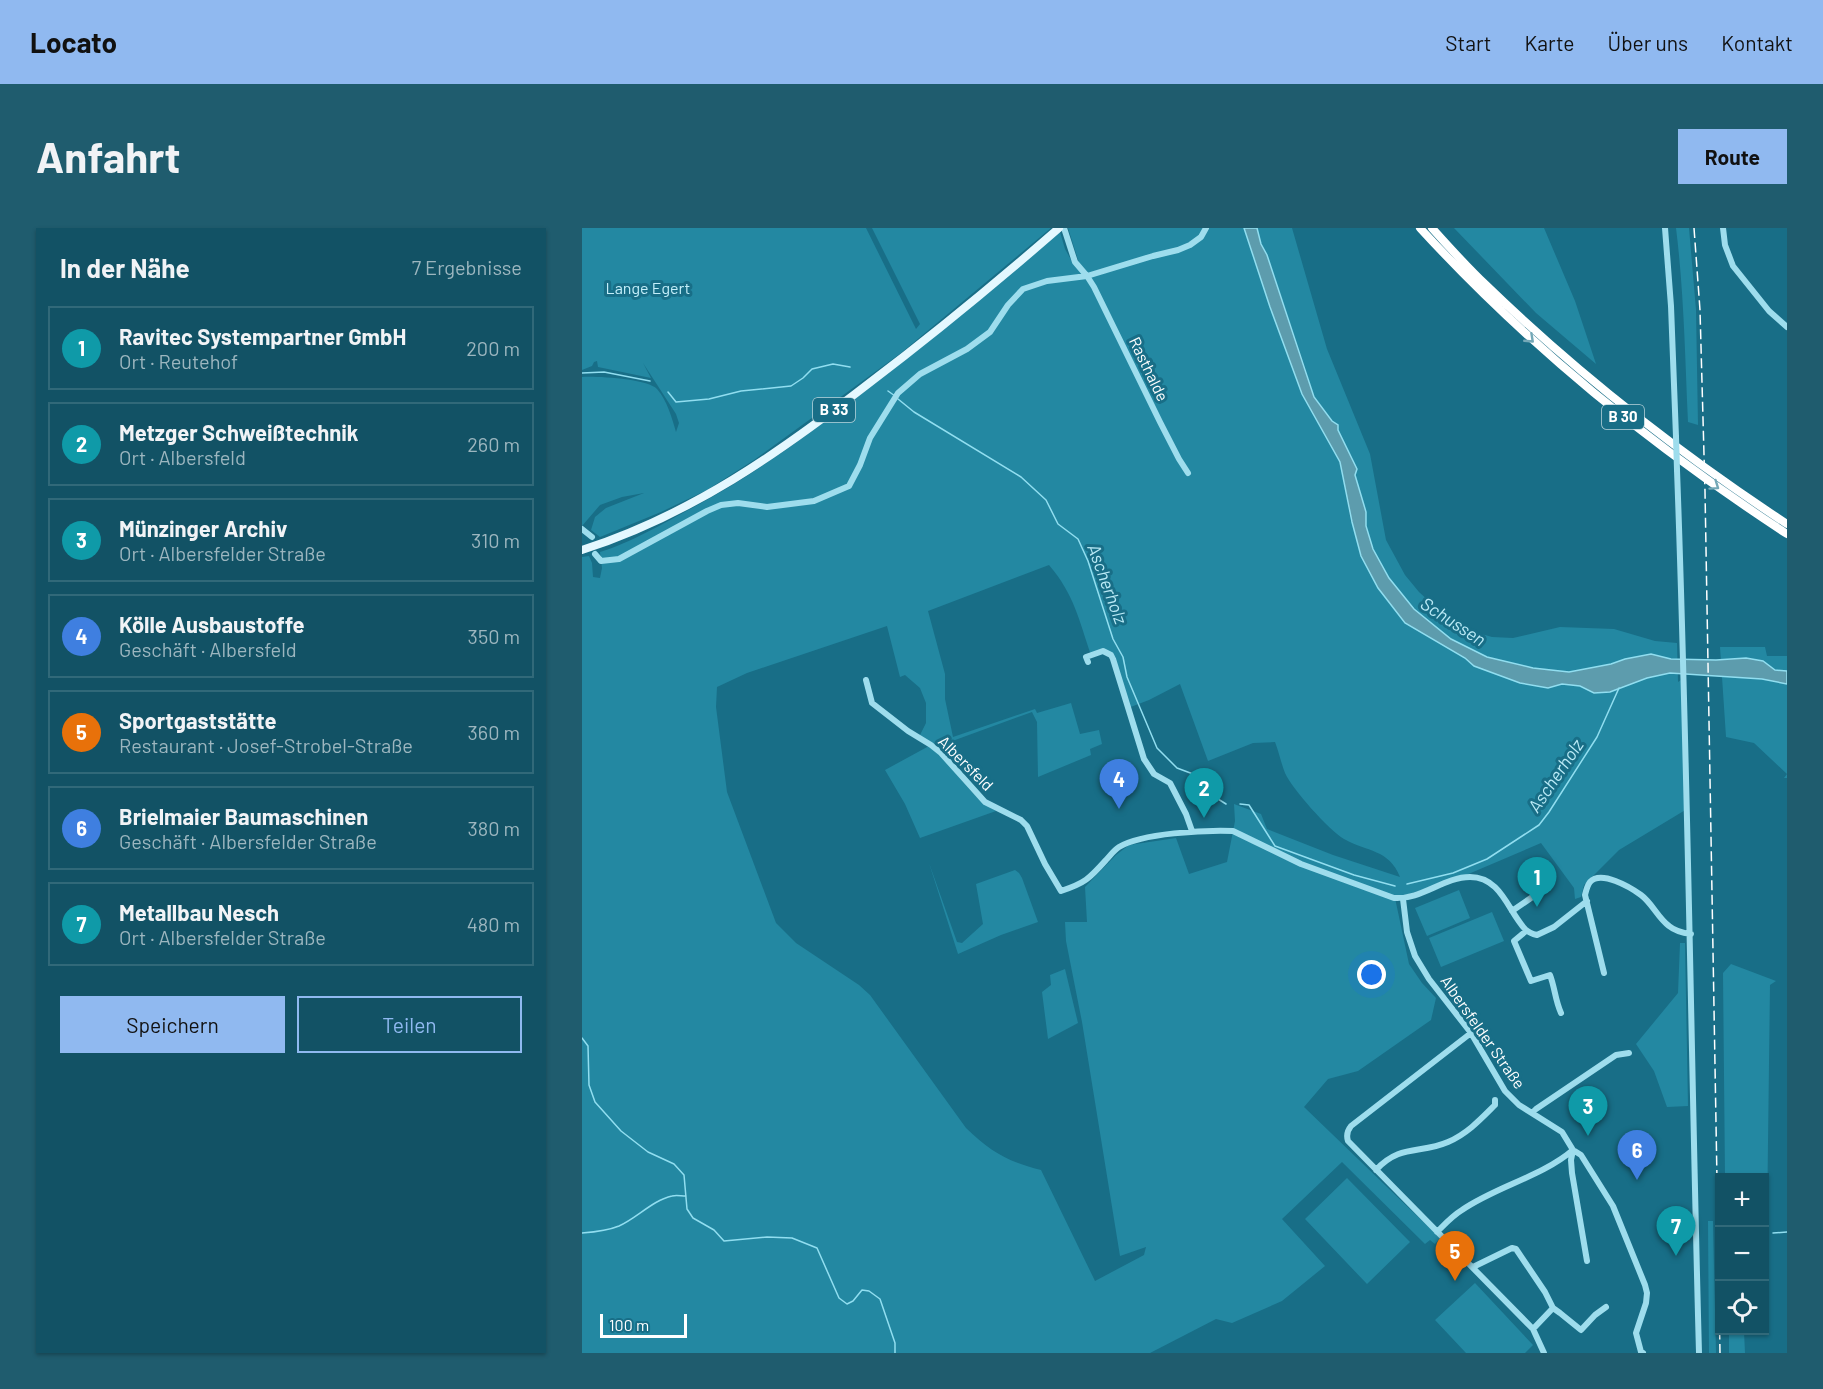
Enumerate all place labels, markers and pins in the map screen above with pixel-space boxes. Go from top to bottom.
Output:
pin: 4 [1100,760,1138,809]
pin: 2 [1184,768,1224,818]
pin: 1 [1518,858,1556,907]
pin: 3 [1568,1086,1608,1136]
pin: 6 [1618,1130,1656,1180]
pin: 7 [1656,1206,1696,1256]
pin: 5 [1436,1232,1474,1281]

